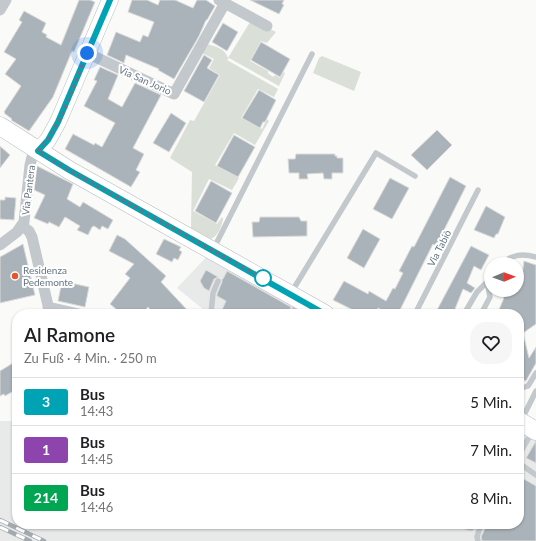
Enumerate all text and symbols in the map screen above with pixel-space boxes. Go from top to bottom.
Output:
your location [77,43,97,63]
street label: Via San Jorio [117,63,173,97]
street label: Via Pantera [19,164,37,216]
street label: Via Tabiò [425,227,454,268]
north arrow [484,257,524,297]
map controls [484,257,524,297]
place label: Residenza Pedemonte [23,264,73,288]
unlabelled marker [254,269,272,287]
marker: Residenza Pedemonte [10,271,20,281]
button: heart [470,322,512,364]
text: Al Ramone [24,323,115,346]
text: Zu Fuß · 4 Min. · 250 m [24,350,157,366]
text: Bus [80,385,105,403]
text: 3 [42,393,50,410]
text: 5 Min. [470,393,512,411]
text: 14:43 [80,403,113,419]
text: Bus [80,433,105,451]
text: 1 [42,441,50,458]
text: 7 Min. [470,441,512,459]
text: 14:45 [80,451,113,467]
text: Bus [80,481,105,499]
text: 214 [34,489,58,506]
text: 8 Min. [470,489,512,507]
text: 14:46 [80,499,113,515]

